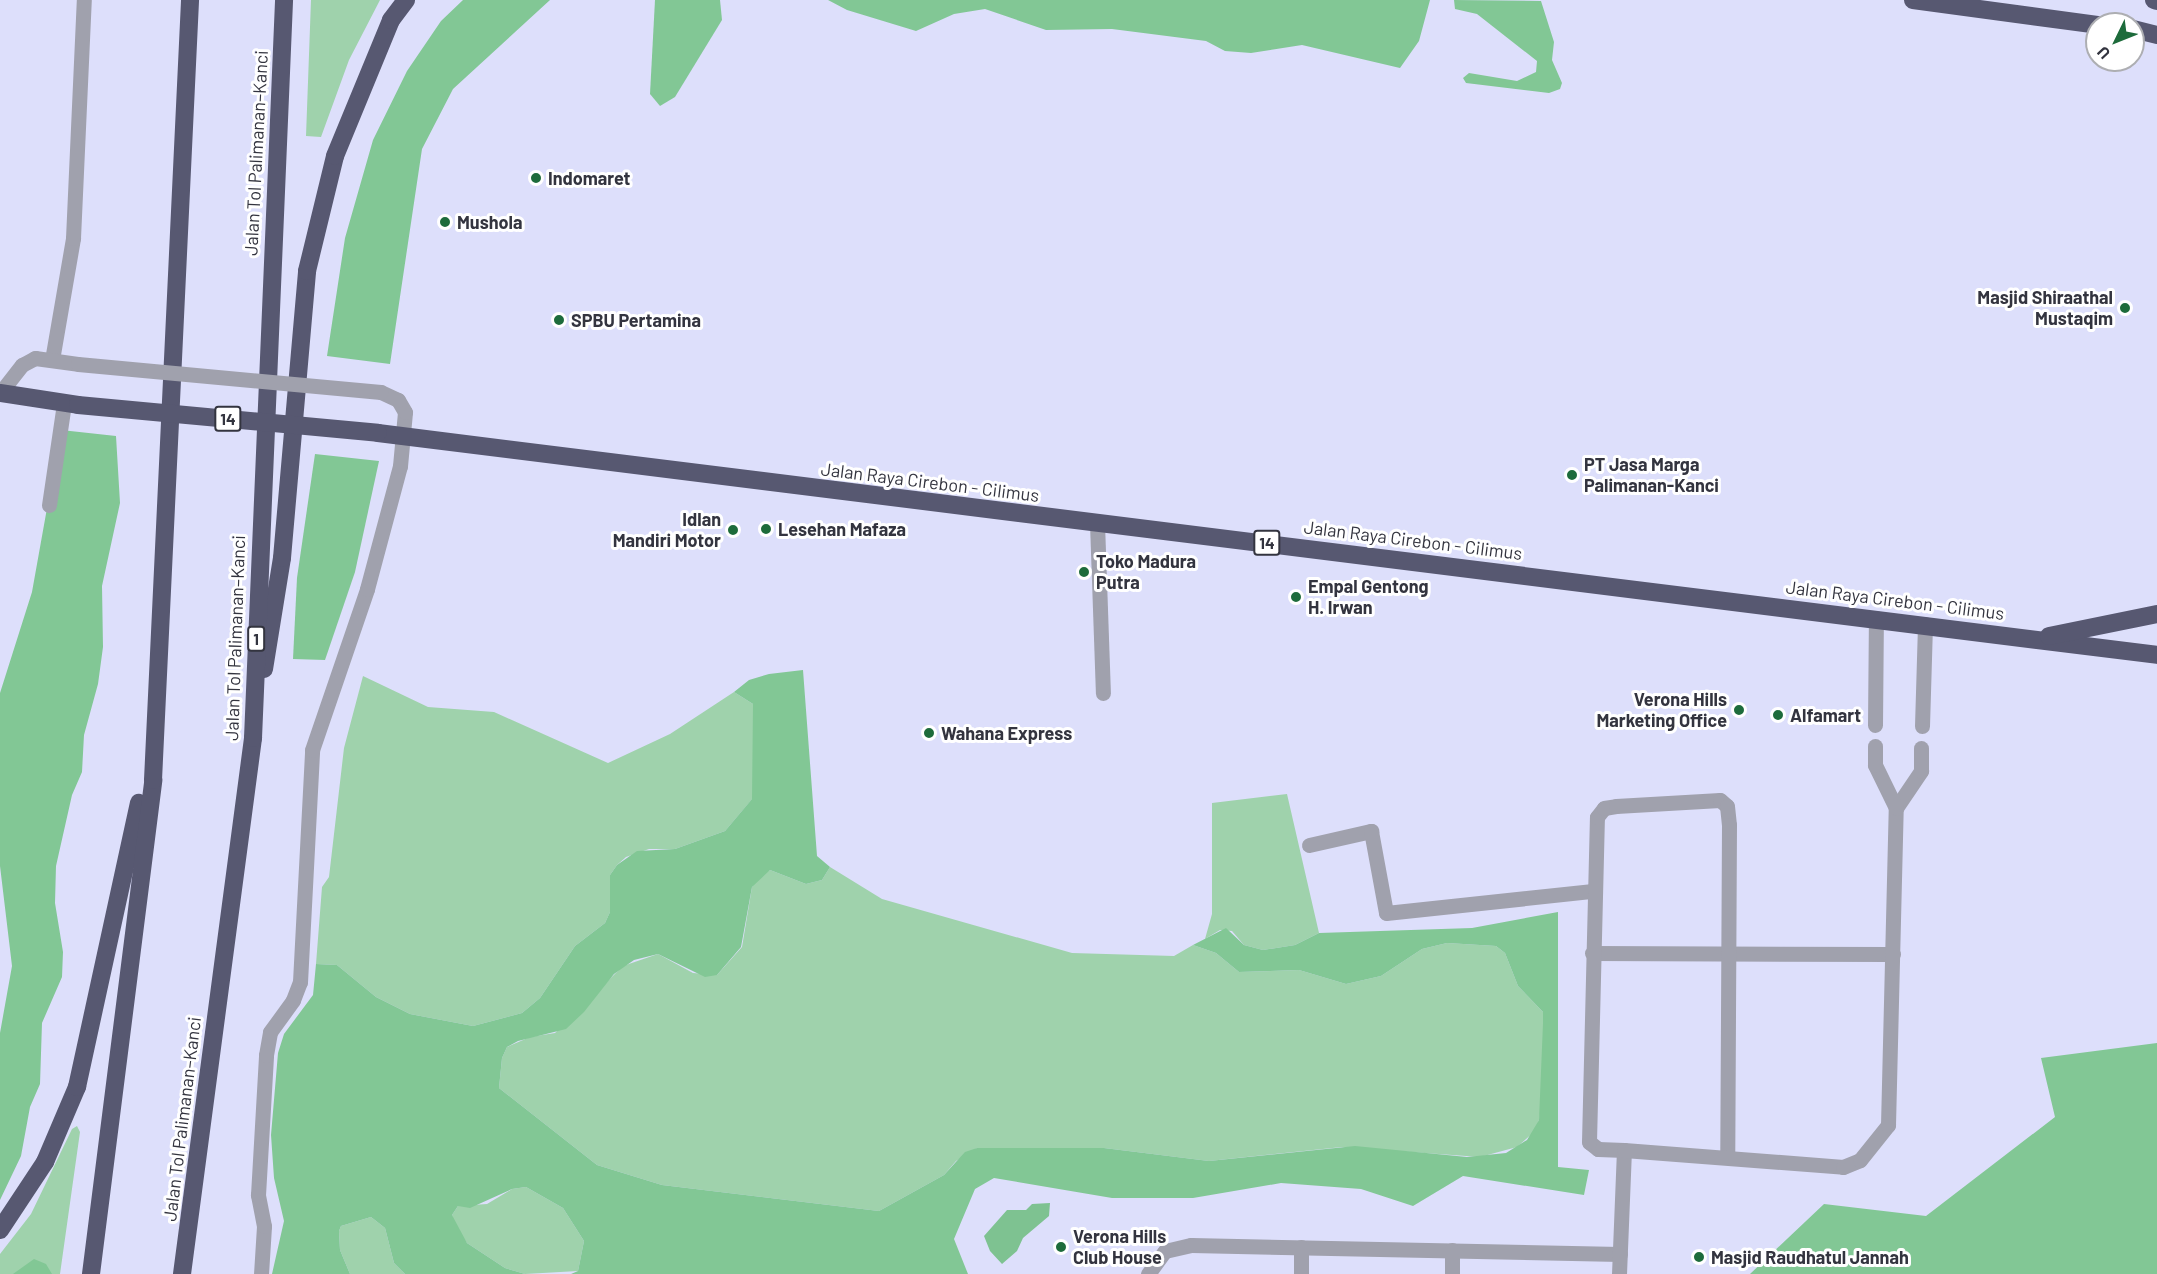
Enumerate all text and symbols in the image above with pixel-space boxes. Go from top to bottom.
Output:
north arrow [2085,12,2145,72]
text: U [2093,43,2113,63]
street label: Jalan Tol Palimanan–Kanci [240,50,272,256]
place label: Indomaret [548,167,630,189]
marker: Indomaret [529,171,543,185]
place label: Mushola [457,211,522,233]
marker: Mushola [438,215,452,229]
place label: Masjid Shiraathal Mustaqim [1977,287,2113,330]
marker: Masjid Shiraathal Mustaqim [2118,301,2132,315]
place label: SPBU Pertamina [571,309,701,331]
marker: SPBU Pertamina [552,313,566,327]
road number: 14 [213,406,243,432]
place label: PT Jasa Marga Palimanan-Kanci [1584,454,1719,496]
street label: Jalan Raya Cirebon - Cilimus [820,458,1040,506]
marker: PT Jasa Marga Palimanan-Kanci [1565,468,1579,482]
place label: Idlan Mandiri Motor [613,509,721,552]
street label: Jalan Raya Cirebon - Cilimus [1303,516,1523,564]
place label: Lesehan Mafaza [778,518,906,540]
marker: Lesehan Mafaza [759,522,773,536]
marker: Idlan Mandiri Motor [726,523,740,537]
road number: 14 [1252,530,1282,556]
street label: Jalan Tol Palimanan–Kanci [221,535,249,741]
place label: Toko Madura Putra [1096,551,1196,594]
marker: Toko Madura Putra [1077,565,1091,579]
place label: Empal Gentong H. Irwan [1308,576,1429,618]
street label: Jalan Raya Cirebon - Cilimus [1785,576,2005,624]
marker: Empal Gentong H. Irwan [1289,590,1303,604]
road number: 1 [247,626,265,652]
place label: Verona Hills Marketing Office [1596,689,1727,732]
marker: Verona Hills Marketing Office [1732,703,1746,717]
place label: Alfamart [1790,704,1861,726]
marker: Alfamart [1771,708,1785,722]
place label: Wahana Express [941,722,1072,744]
marker: Wahana Express [922,726,936,740]
street label: Jalan Tol Palimanan–Kanci [159,1016,205,1222]
place label: Verona Hills Club House [1073,1226,1166,1268]
marker: Verona Hills Club House [1054,1240,1068,1254]
place label: Masjid Raudhatul Jannah [1711,1246,1909,1268]
marker: Masjid Raudhatul Jannah [1692,1250,1706,1264]

